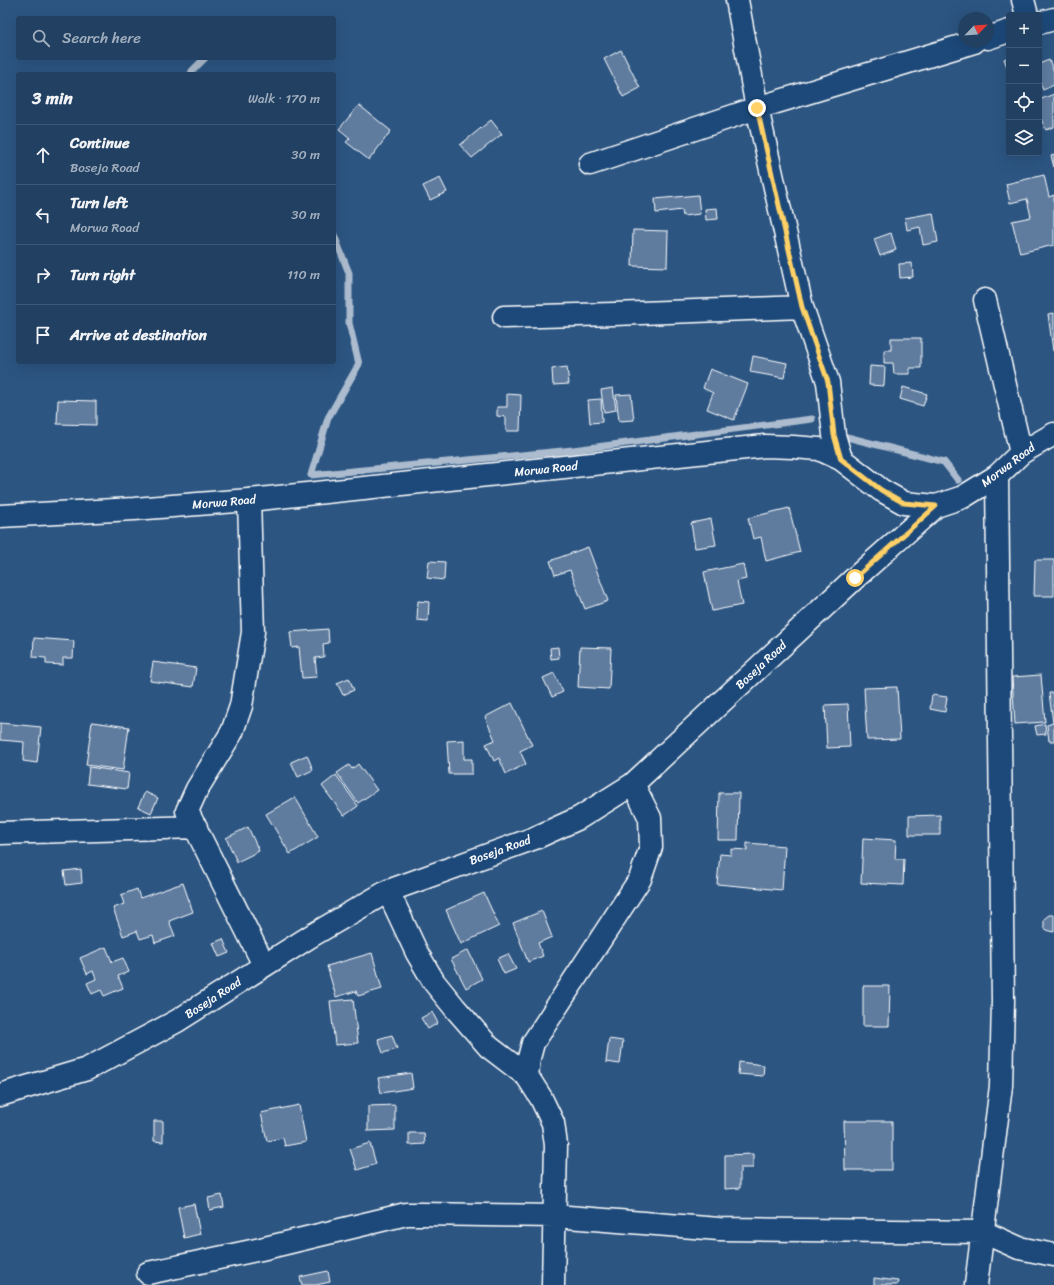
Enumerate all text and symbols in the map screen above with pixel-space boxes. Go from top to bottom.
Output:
north arrow [958,12,994,48]
map controls [1006,12,1042,156]
button: + [1006,12,1042,48]
search box [16,16,336,60]
text: Search here [62,25,141,51]
icon: search [30,27,52,49]
button: − [1006,48,1042,84]
text: 3 min [32,83,73,113]
button: locate [1006,84,1042,120]
text: Walk · 170 m [248,87,320,110]
route end [748,99,766,117]
button: layers [1006,120,1042,156]
text: Continue [70,130,130,156]
text: 30 m [291,143,320,166]
icon: ahead [32,144,54,166]
text: Boseja Road [70,156,139,179]
text: Turn left [70,190,128,216]
text: 30 m [291,203,320,226]
icon: left [32,204,54,226]
text: Morwa Road [70,216,139,239]
text: Turn right [70,262,135,288]
text: 110 m [287,263,320,286]
icon: right [32,264,54,286]
text: Arrive at destination [70,322,207,348]
icon: arrive [32,324,54,346]
street label: Morwa Road [976,437,1041,493]
street label: Morwa Road [513,455,580,483]
street label: Morwa Road [191,488,257,516]
route start [846,569,864,587]
street label: Boseja Road [730,635,792,695]
street label: Boseja Road [466,828,535,871]
street label: Boseja Road [180,971,246,1025]

